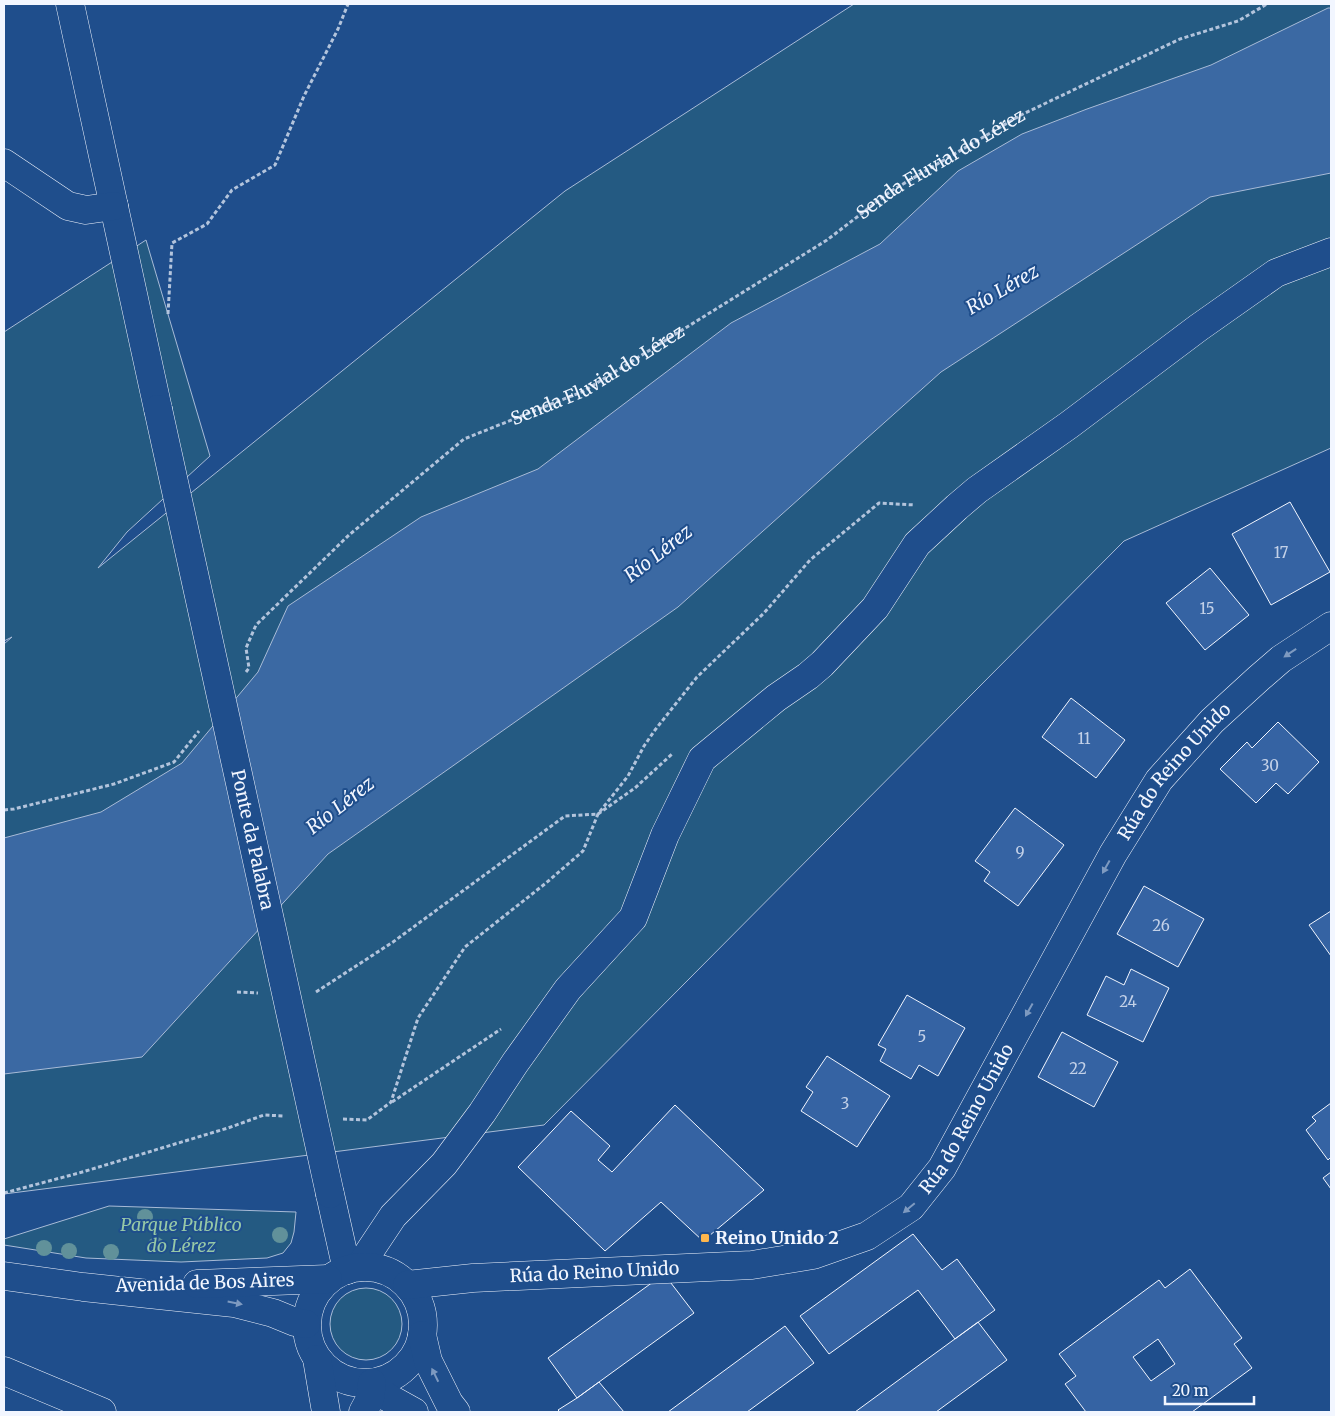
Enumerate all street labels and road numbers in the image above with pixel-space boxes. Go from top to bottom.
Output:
street label: Senda Fluvial do Lérez [852,103,1029,224]
street label: Senda Fluvial do Lérez [507,319,689,430]
street label: Rúa do Reino Unido [1112,698,1235,844]
street label: Ponte da Palabra [226,767,280,912]
street label: Rúa do Reino Unido [914,1040,1018,1198]
street label: Rúa do Reino Unido [509,1256,680,1287]
street label: Avenida de Bos Aires [114,1268,295,1297]

